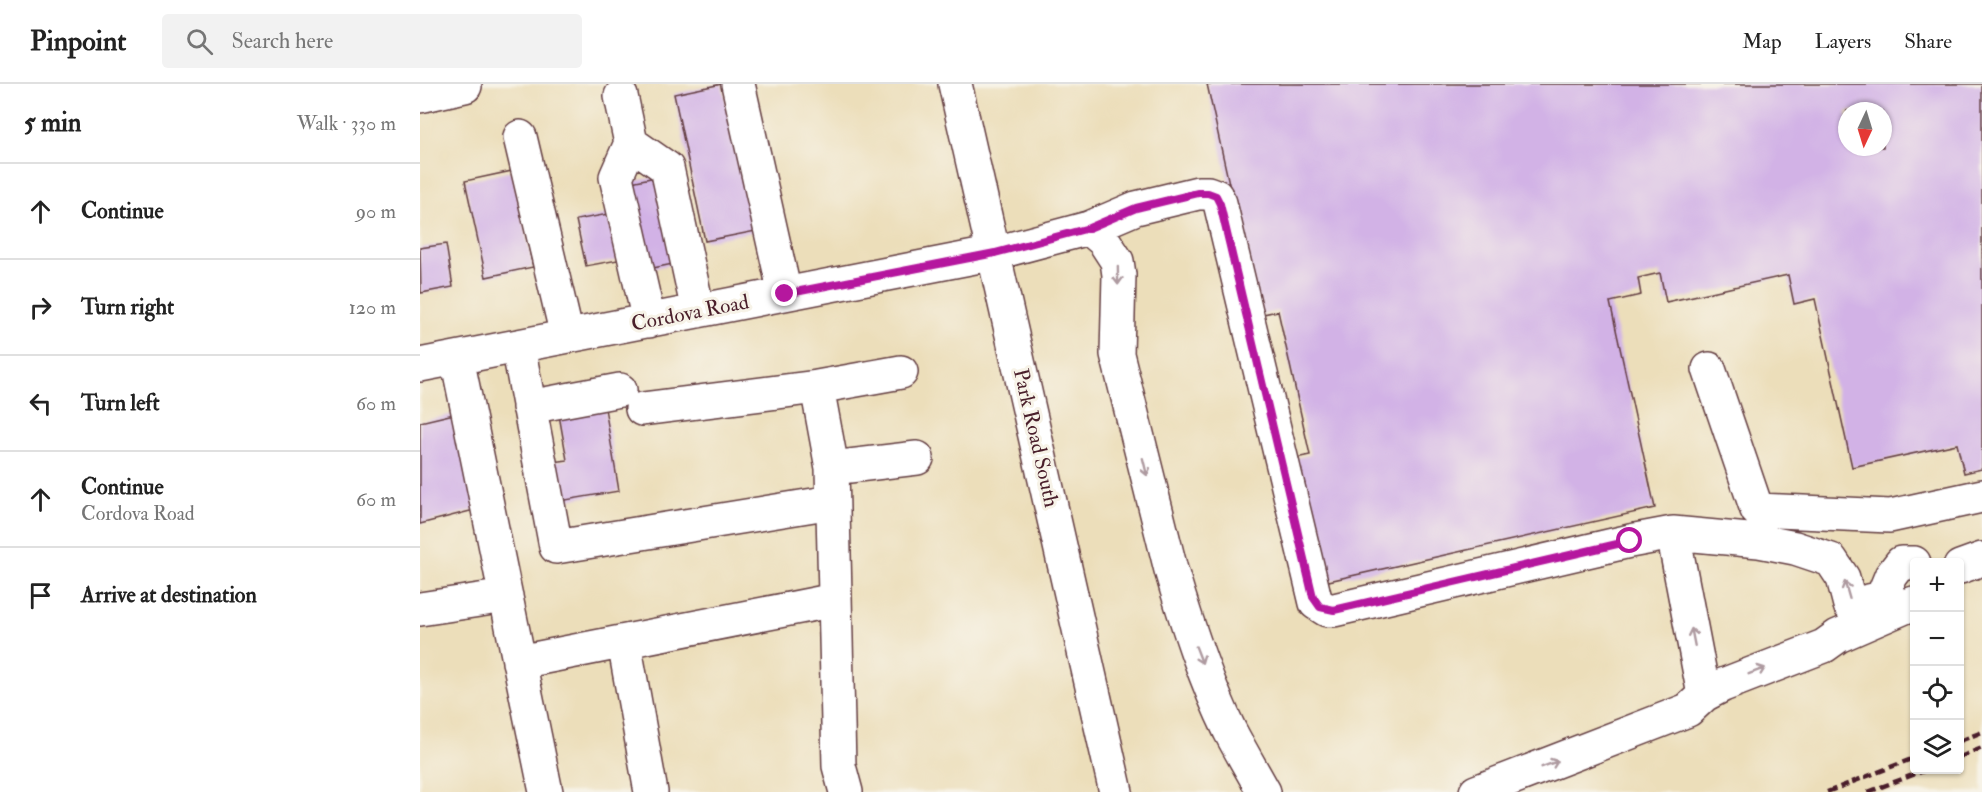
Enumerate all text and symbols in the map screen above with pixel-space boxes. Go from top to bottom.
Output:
search box [162,14,582,68]
text: Pinpoint [30,24,126,59]
icon: search [183,25,216,58]
text: Search here [231,27,333,55]
text: Map [1742,28,1782,55]
text: Layers [1815,28,1871,55]
text: Share [1904,28,1952,55]
north arrow [1838,102,1892,156]
text: 5 min [24,107,81,139]
text: Walk · 330 m [297,111,396,136]
icon: ahead [24,195,57,228]
text: Continue [81,197,164,225]
text: 90 m [356,199,396,224]
one-way arrow [1112,265,1124,285]
route end [771,280,797,306]
street label: Cordova Road [629,288,752,338]
icon: right [24,291,57,324]
text: Turn right [81,293,174,321]
text: 120 m [349,295,396,320]
street label: Park Road South [1007,366,1065,510]
icon: left [24,387,57,420]
text: Turn left [81,389,160,417]
text: 60 m [356,391,396,416]
one-way arrow [1139,458,1151,477]
text: Continue [81,473,164,501]
icon: ahead [24,483,57,516]
text: 60 m [356,487,396,512]
text: Cordova Road [81,501,195,526]
route start [1616,527,1642,553]
map controls [1910,558,1964,774]
button: + [1910,558,1964,612]
icon: arrive [24,579,57,612]
text: Arrive at destination [81,581,257,609]
one-way arrow [1840,581,1852,600]
button: − [1910,612,1964,666]
one-way arrow [1687,628,1698,648]
one-way arrow [1194,645,1205,663]
one-way arrow [1748,665,1766,676]
button: locate [1910,666,1964,720]
button: layers [1910,720,1964,774]
one-way arrow [1540,758,1559,769]

